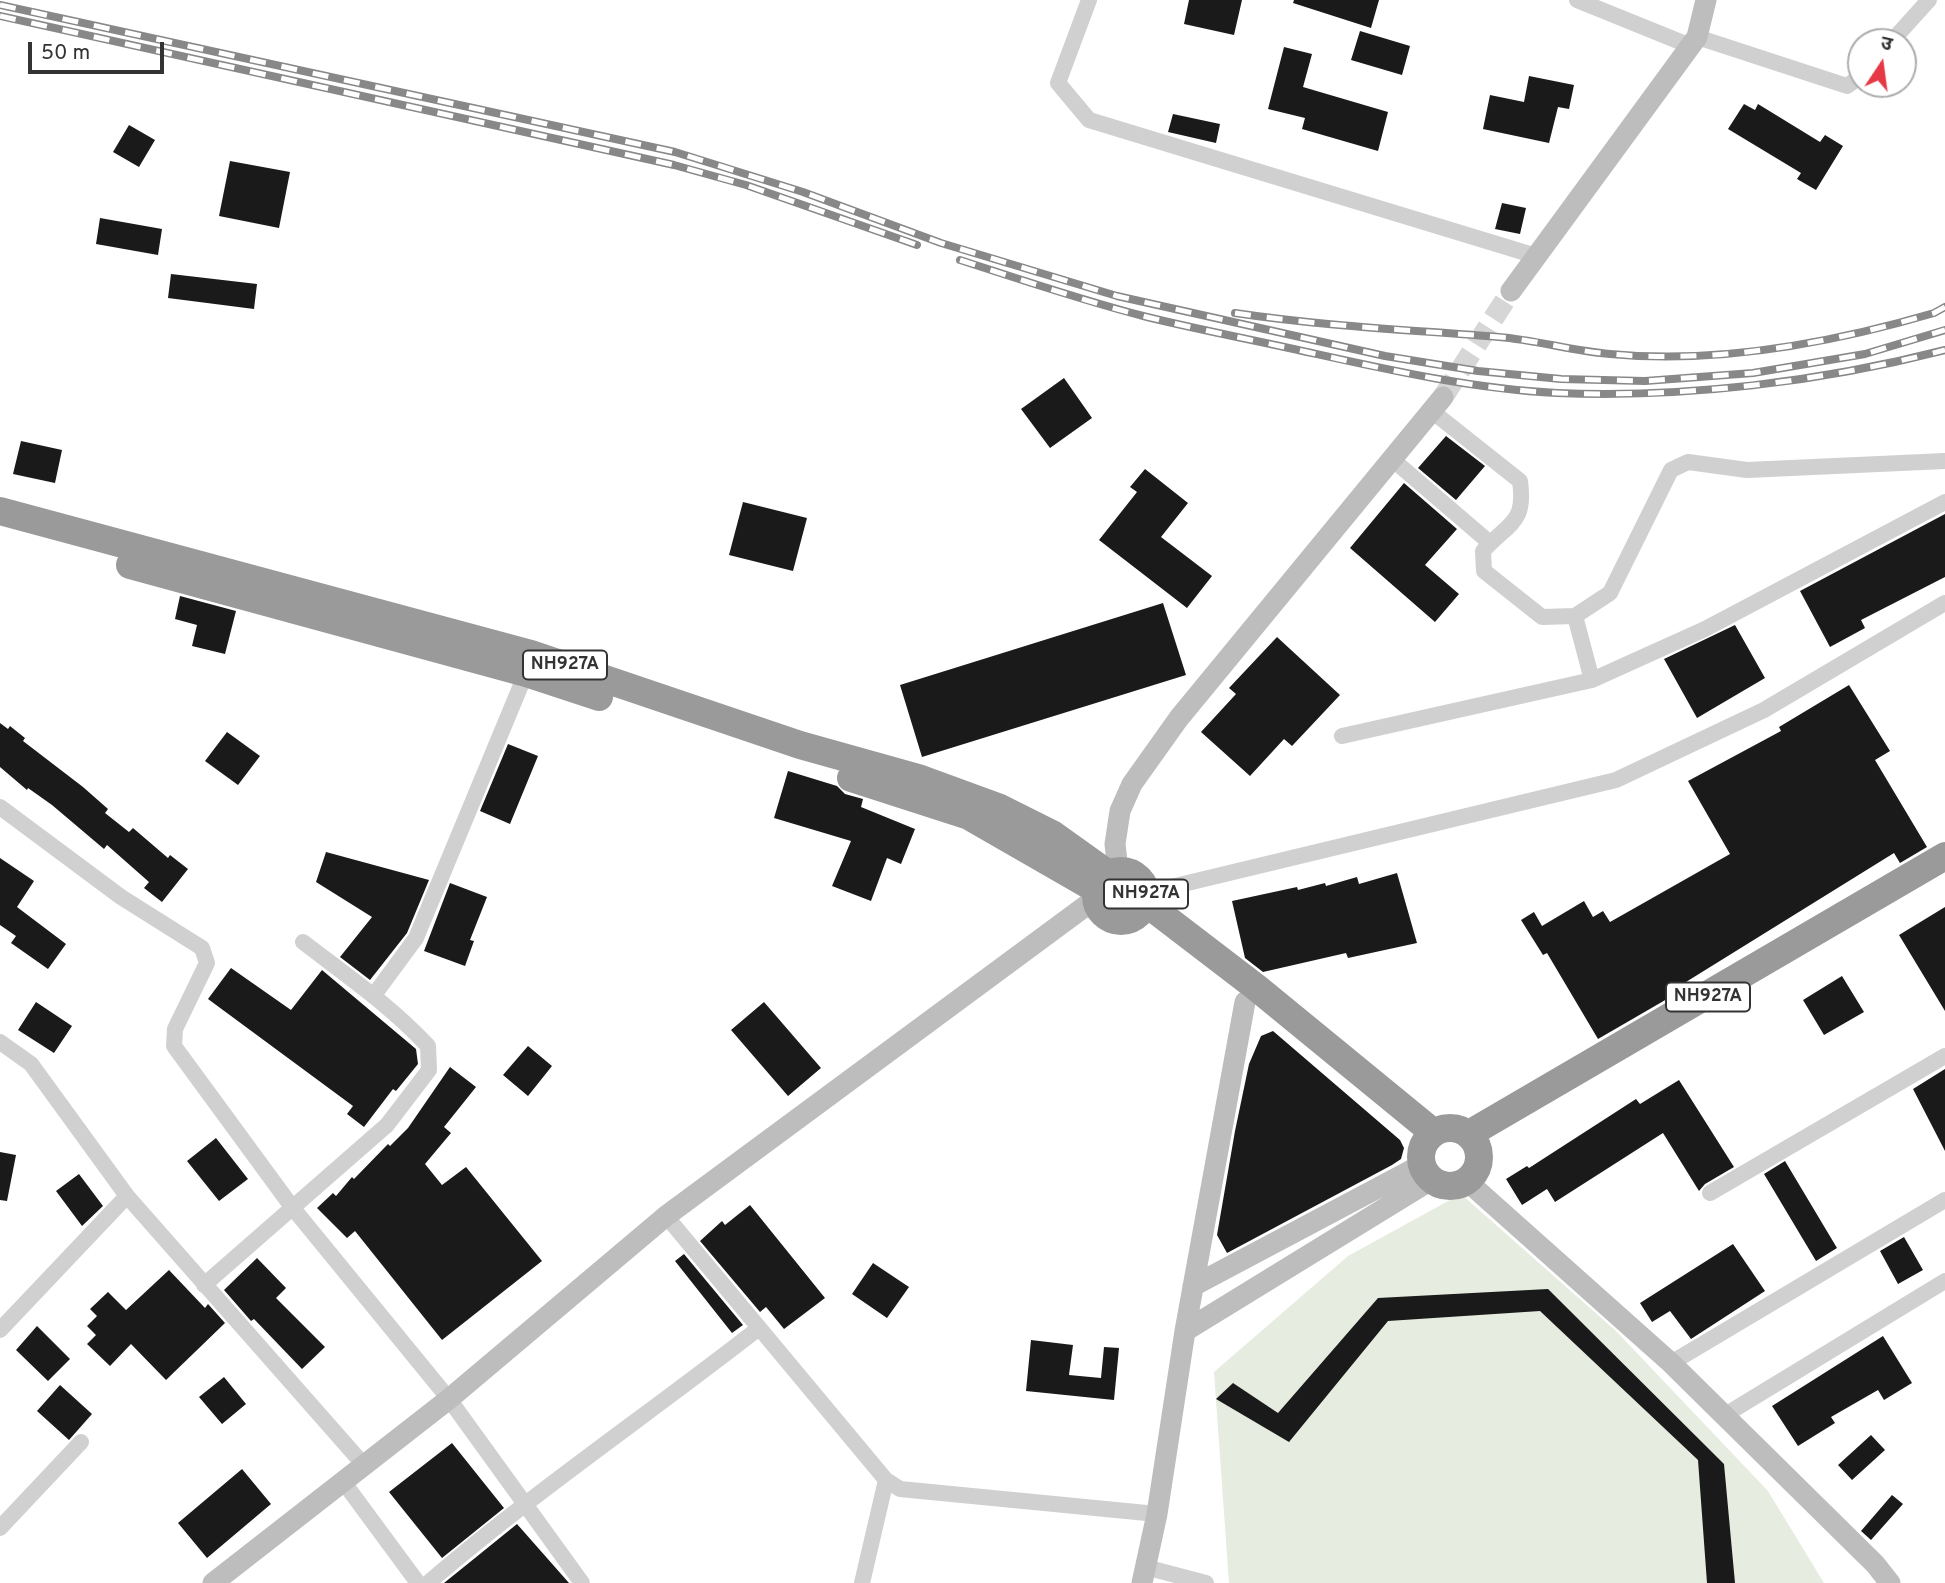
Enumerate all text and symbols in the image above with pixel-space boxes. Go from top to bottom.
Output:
scale bar [32,28,168,72]
north arrow [1847,28,1917,98]
text: उ [1878,32,1894,57]
text: 50 m [41,40,90,67]
road number: NH927A [523,650,607,680]
road number: NH927A [1104,880,1188,908]
road number: NH927A [1666,982,1750,1012]

